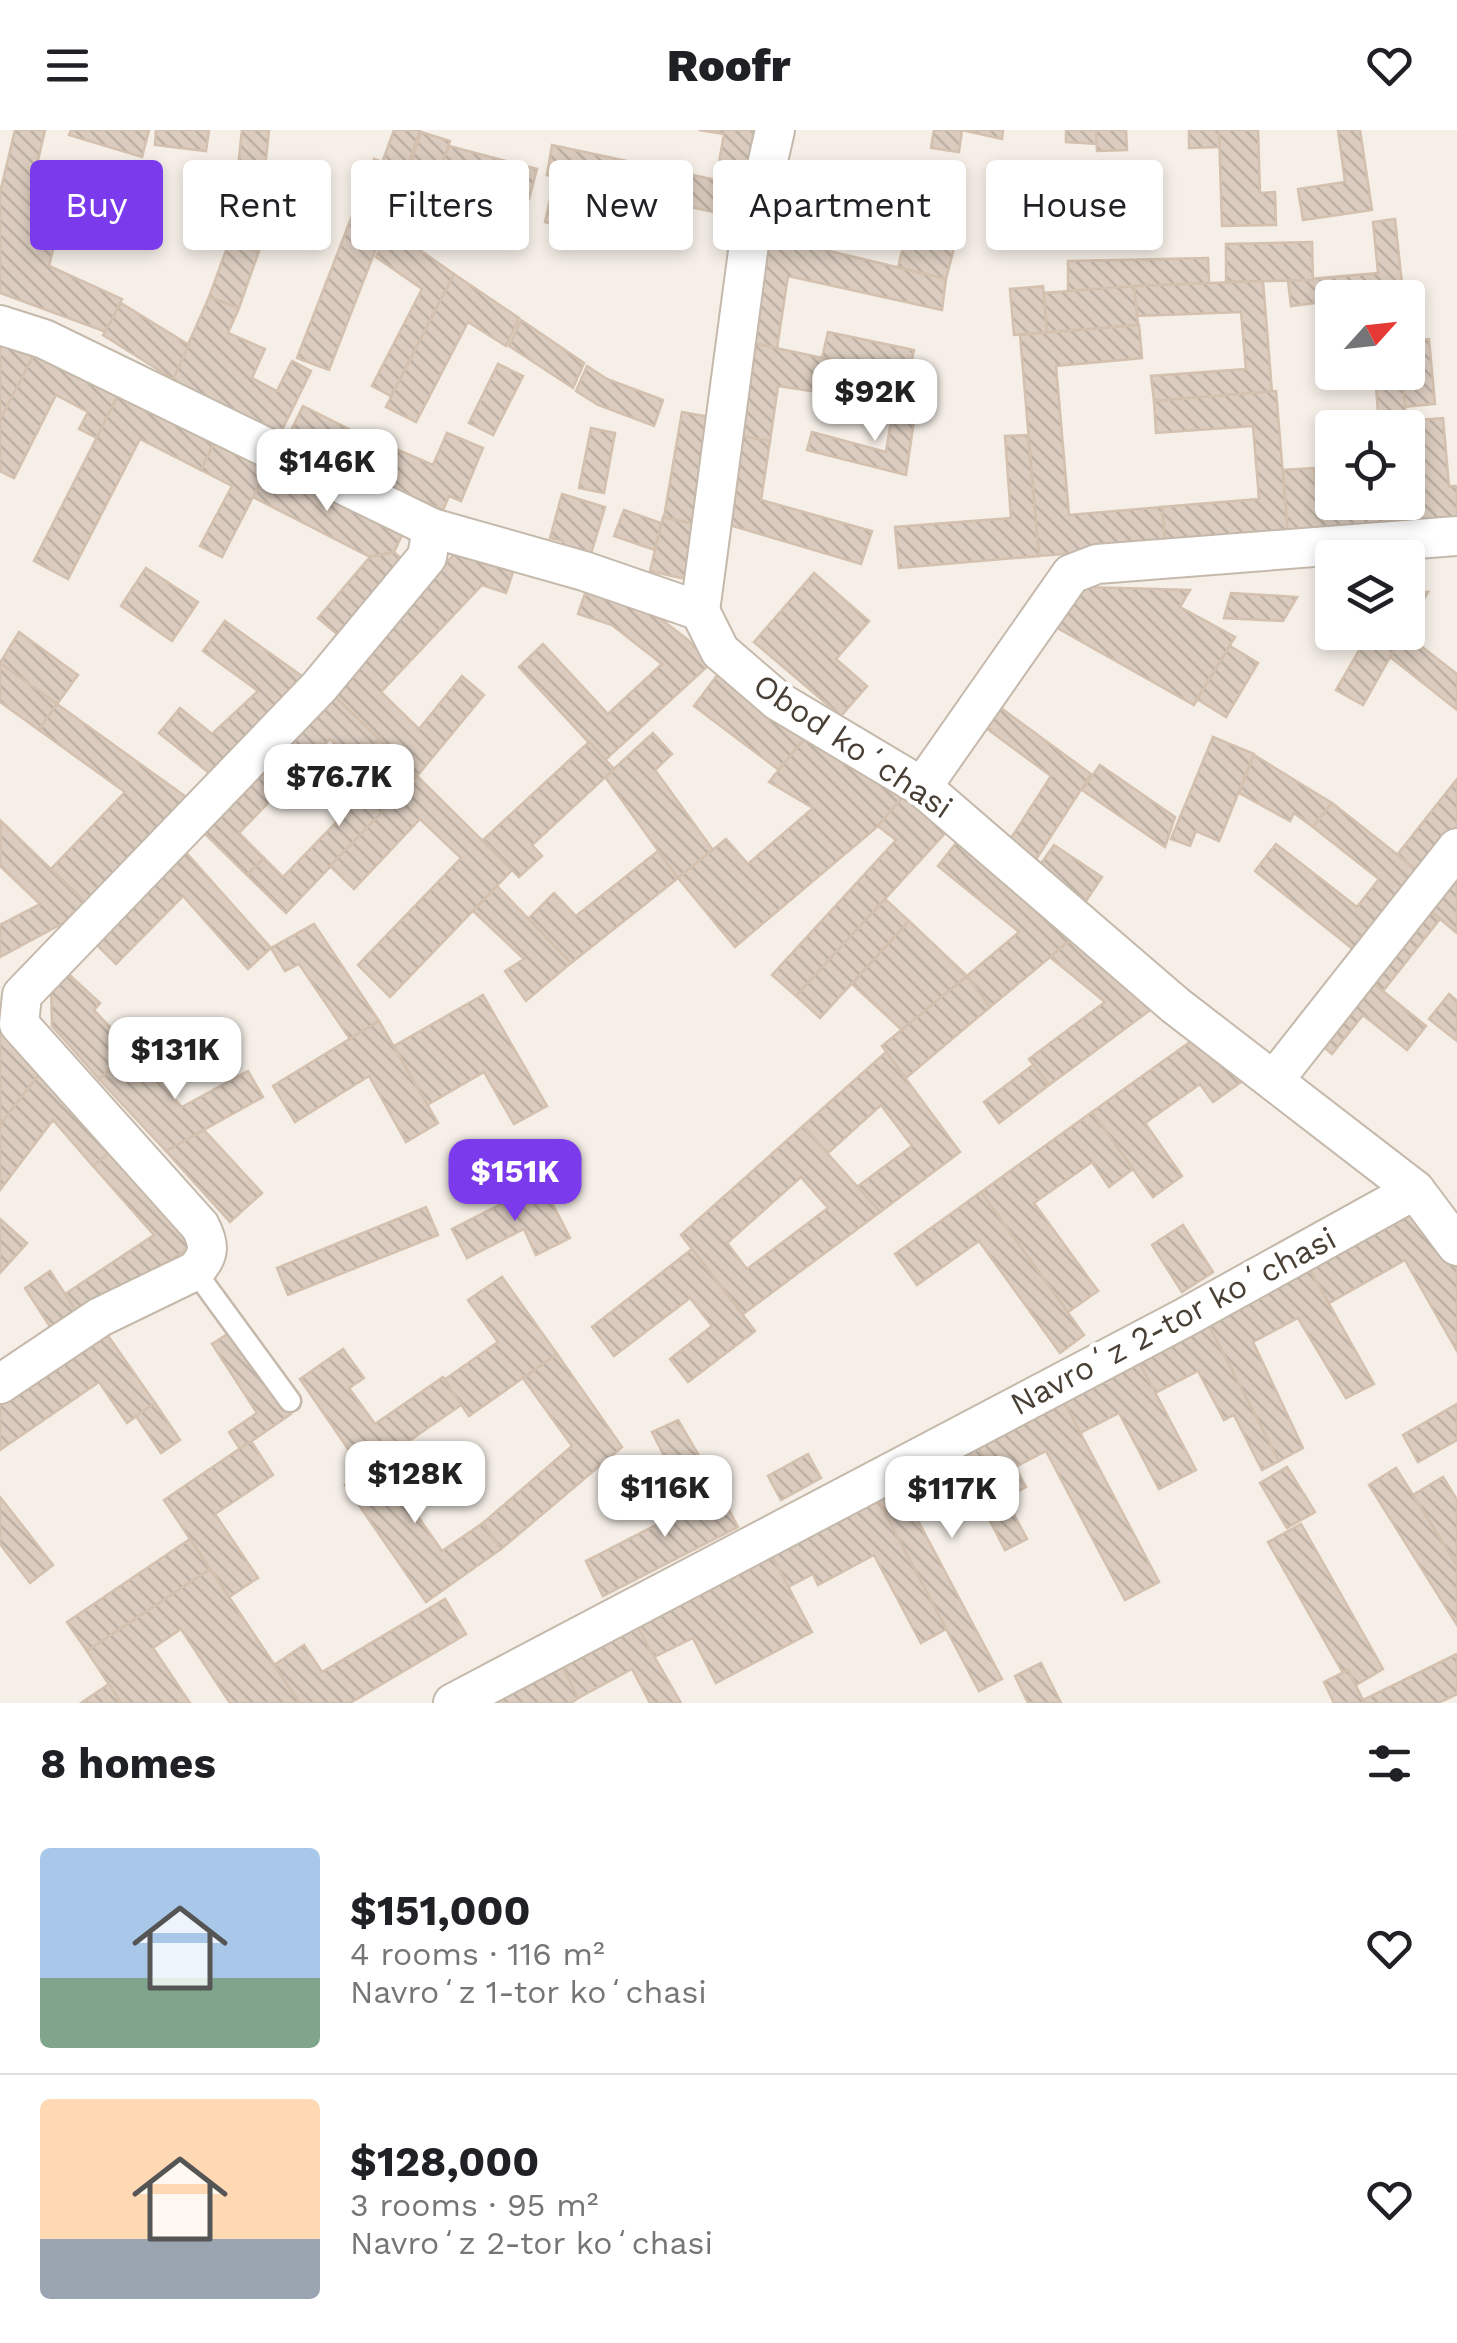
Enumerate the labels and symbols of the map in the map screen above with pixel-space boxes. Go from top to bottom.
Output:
north arrow [1315,280,1425,390]
pin: $92K [816,359,934,444]
pin: $146K [257,429,397,514]
street label: Obod koʻchasi [747,666,959,826]
pin: $76.7K [258,744,420,829]
pin: $131K [105,1017,245,1102]
pin: $151K [445,1139,585,1224]
street label: Navroʻz 2-tor koʻchasi [1004,1219,1342,1423]
pin: $128K [345,1441,485,1526]
pin: $116K [595,1455,735,1540]
pin: $117K [882,1456,1022,1541]

